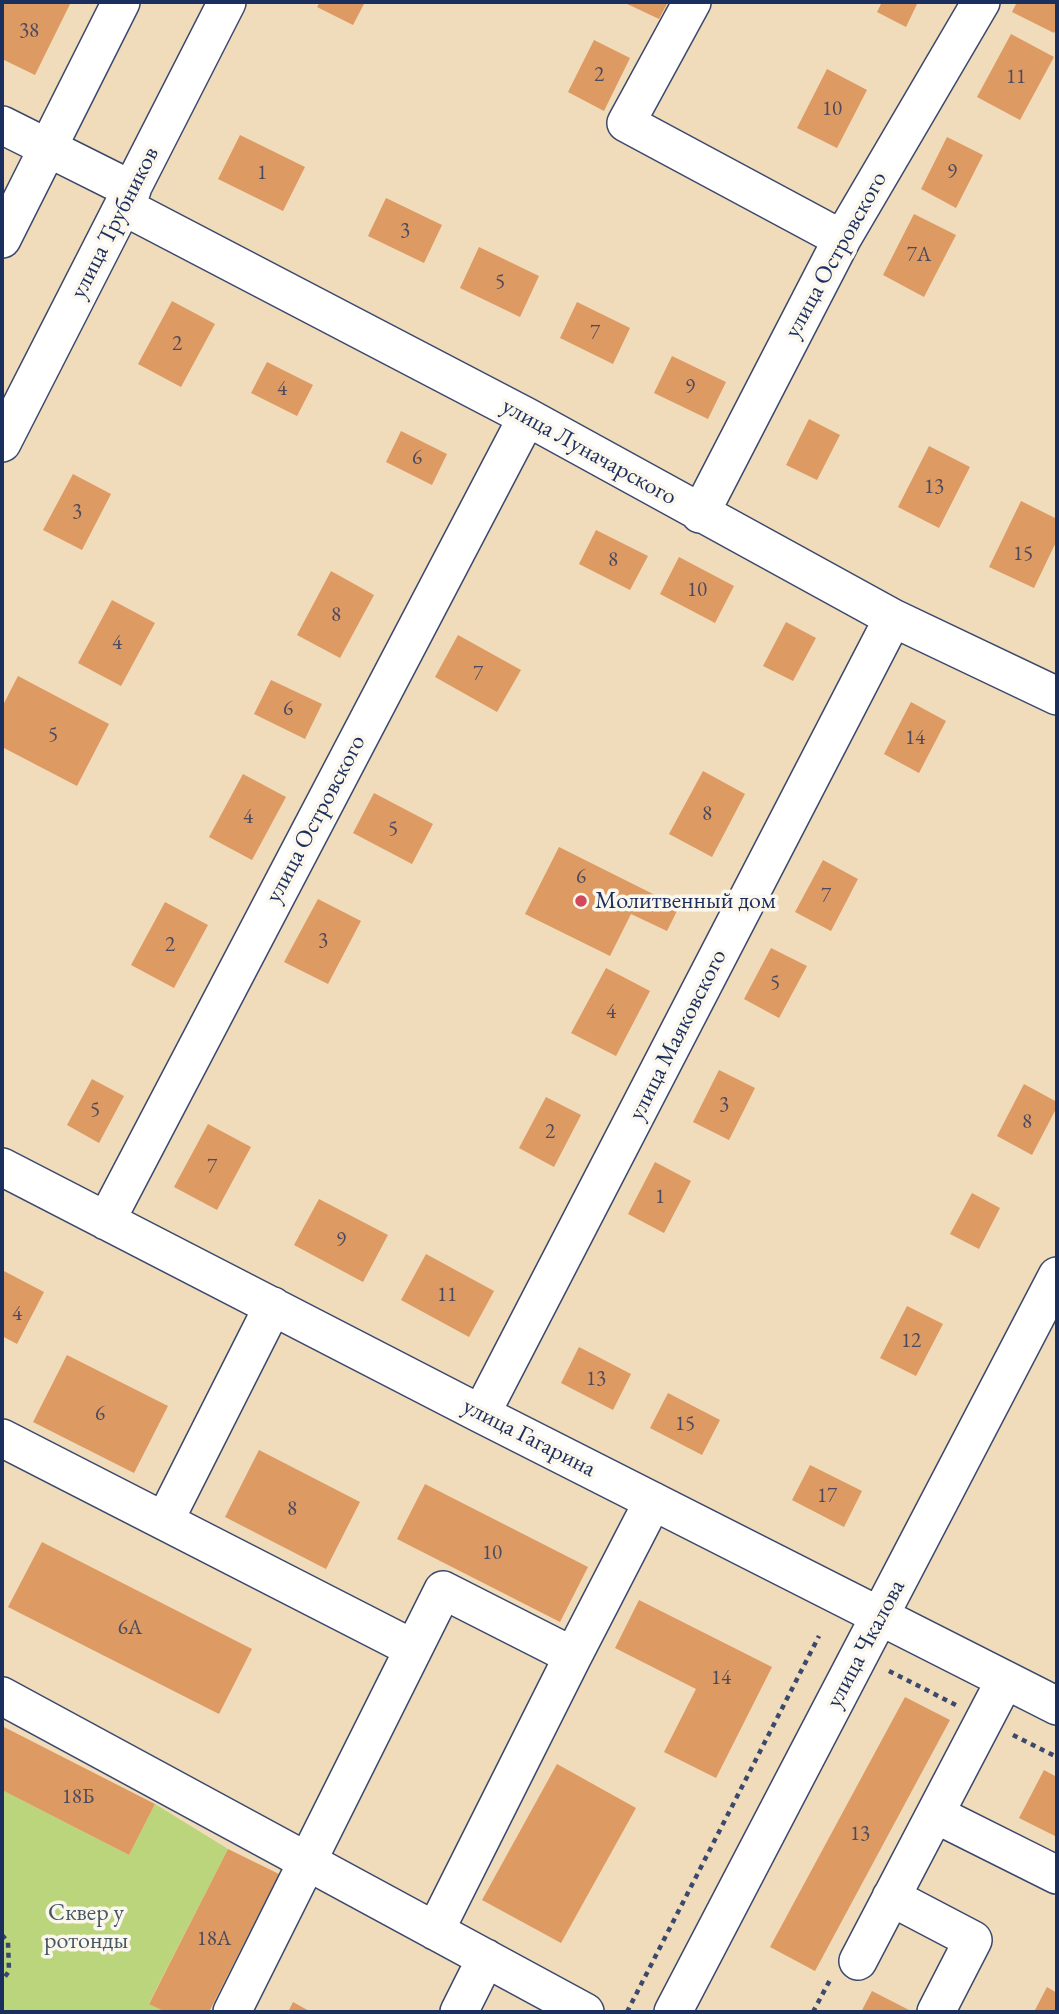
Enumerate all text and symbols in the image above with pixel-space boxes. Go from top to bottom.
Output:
house number: 38 [19,18,39,44]
house number: 2 [594,62,604,88]
house number: 11 [1006,64,1026,90]
house number: 10 [822,96,842,122]
street label: улица Трубников [64,142,166,304]
house number: 9 [947,159,957,185]
house number: 1 [257,160,267,186]
street label: улица Островского [778,167,894,343]
house number: 3 [400,218,410,244]
house number: 7А [907,242,931,268]
house number: 5 [495,269,505,295]
house number: 7 [590,320,600,346]
house number: 2 [172,331,182,357]
house number: 9 [685,374,695,400]
house number: 4 [277,376,287,402]
street label: улица Луначарского [497,392,681,512]
house number: 6 [412,445,422,471]
house number: 13 [924,474,944,500]
house number: 3 [72,499,82,525]
house number: 15 [1013,541,1033,567]
house number: 8 [608,547,618,573]
house number: 10 [687,577,707,603]
house number: 8 [331,602,341,628]
house number: 4 [112,630,122,656]
house number: 7 [473,661,483,687]
house number: 6 [283,696,293,722]
house number: 5 [48,722,58,748]
house number: 14 [905,725,925,751]
street label: улица Островского [260,730,372,908]
house number: 8 [702,801,712,827]
house number: 4 [243,804,253,830]
house number: 5 [388,816,398,842]
house number: 6 [576,864,586,890]
house number: 7 [821,883,831,909]
place label: Молитвенный дом [595,887,776,915]
marker: Молитвенный дом [573,893,589,909]
house number: 3 [318,928,328,954]
house number: 2 [165,932,175,958]
street label: улица Маяковского [622,945,734,1125]
house number: 5 [770,970,780,996]
house number: 4 [606,999,616,1025]
house number: 3 [719,1092,729,1118]
house number: 5 [90,1097,100,1123]
house number: 8 [1022,1109,1032,1135]
house number: 2 [545,1119,555,1145]
house number: 7 [207,1154,217,1180]
house number: 1 [655,1184,665,1210]
house number: 9 [336,1227,346,1253]
house number: 11 [437,1282,457,1308]
house number: 4 [12,1301,22,1327]
house number: 12 [901,1328,921,1354]
house number: 13 [586,1366,606,1392]
street label: улица Гагарина [458,1392,600,1484]
house number: 6 [95,1401,105,1427]
house number: 15 [675,1411,695,1437]
house number: 17 [817,1483,837,1509]
house number: 8 [287,1496,297,1522]
house number: 10 [482,1540,502,1566]
street label: улица Чкалова [820,1575,912,1713]
house number: 6А [118,1615,142,1641]
house number: 14 [711,1665,731,1691]
house number: 18Б [62,1784,94,1810]
house number: 13 [850,1821,870,1847]
park label: Сквер у ротонды [44,1899,128,1955]
house number: 18А [197,1926,231,1952]

